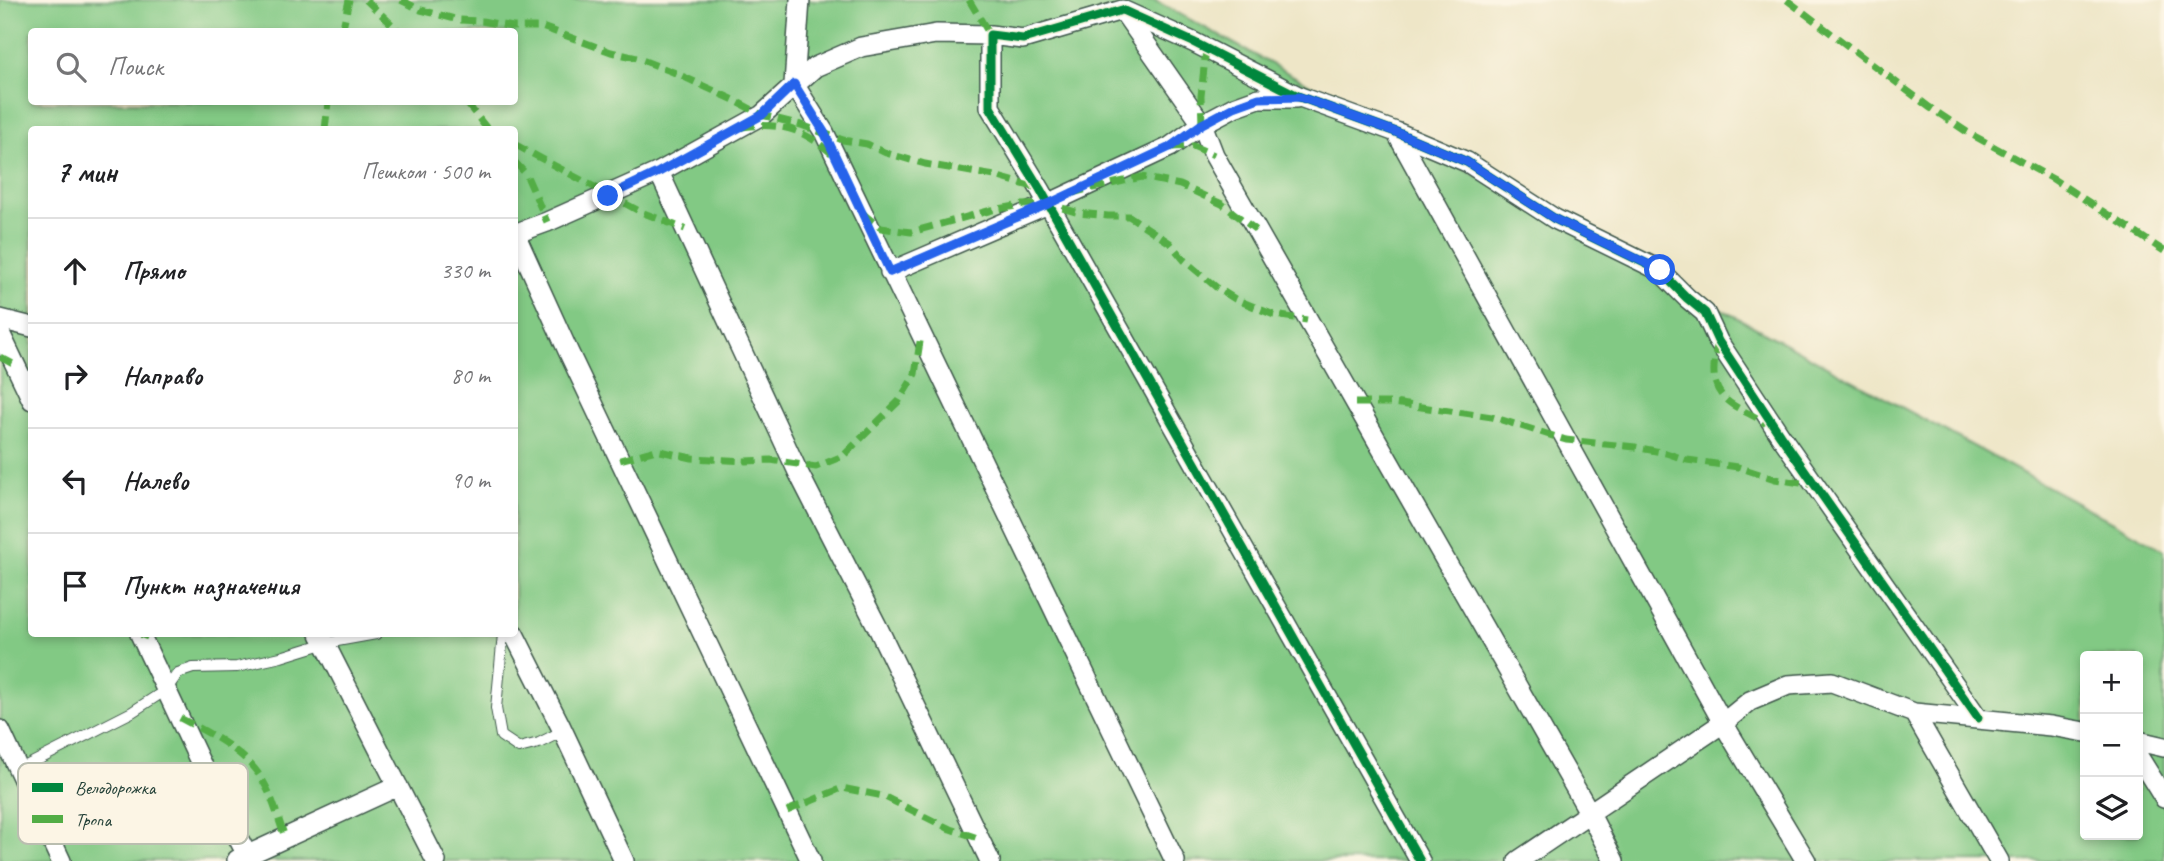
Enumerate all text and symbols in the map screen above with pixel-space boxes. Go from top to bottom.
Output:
search box [28,28,518,105]
icon: search [52,48,90,86]
text: Поиск [108,50,163,83]
text: 7 мин [56,153,117,191]
text: Пешком · 500 m [362,157,490,186]
route end [592,180,623,211]
icon: ahead [56,252,94,290]
text: Прямо [123,254,185,287]
route start [1644,254,1675,285]
text: 330 m [441,256,490,285]
icon: right [56,357,94,395]
text: Направо [123,359,202,392]
text: 80 m [451,361,490,390]
icon: left [56,462,94,500]
text: Налево [123,464,189,497]
text: 90 m [451,466,490,495]
icon: arrive [56,567,94,605]
text: Пункт назначения [123,569,299,602]
map controls [2080,651,2143,840]
button: + [2080,651,2143,714]
button: − [2080,714,2143,777]
legend [18,763,248,844]
text: Велодорожка [75,776,157,800]
button: layers [2080,777,2143,840]
text: Тропа [75,808,112,832]

